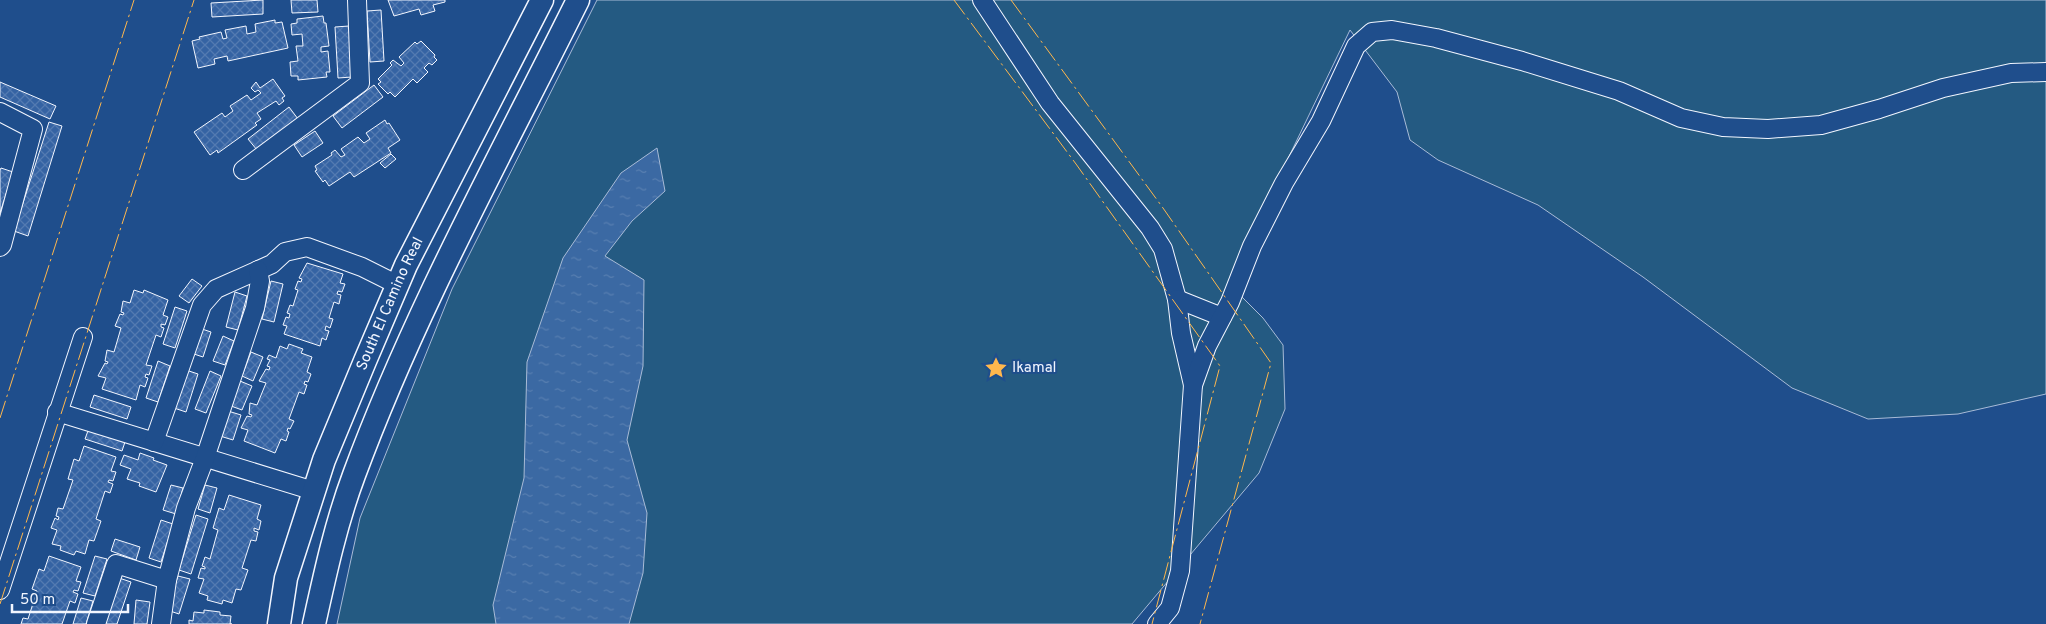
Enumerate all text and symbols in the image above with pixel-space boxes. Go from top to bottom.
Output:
street label: South El Camino Real [353,234,428,373]
place icon: Ikamal [983,355,1009,381]
place label: Ikamal [1012,359,1057,378]
scale bar [12,582,129,614]
text: 50 m [20,591,55,610]

